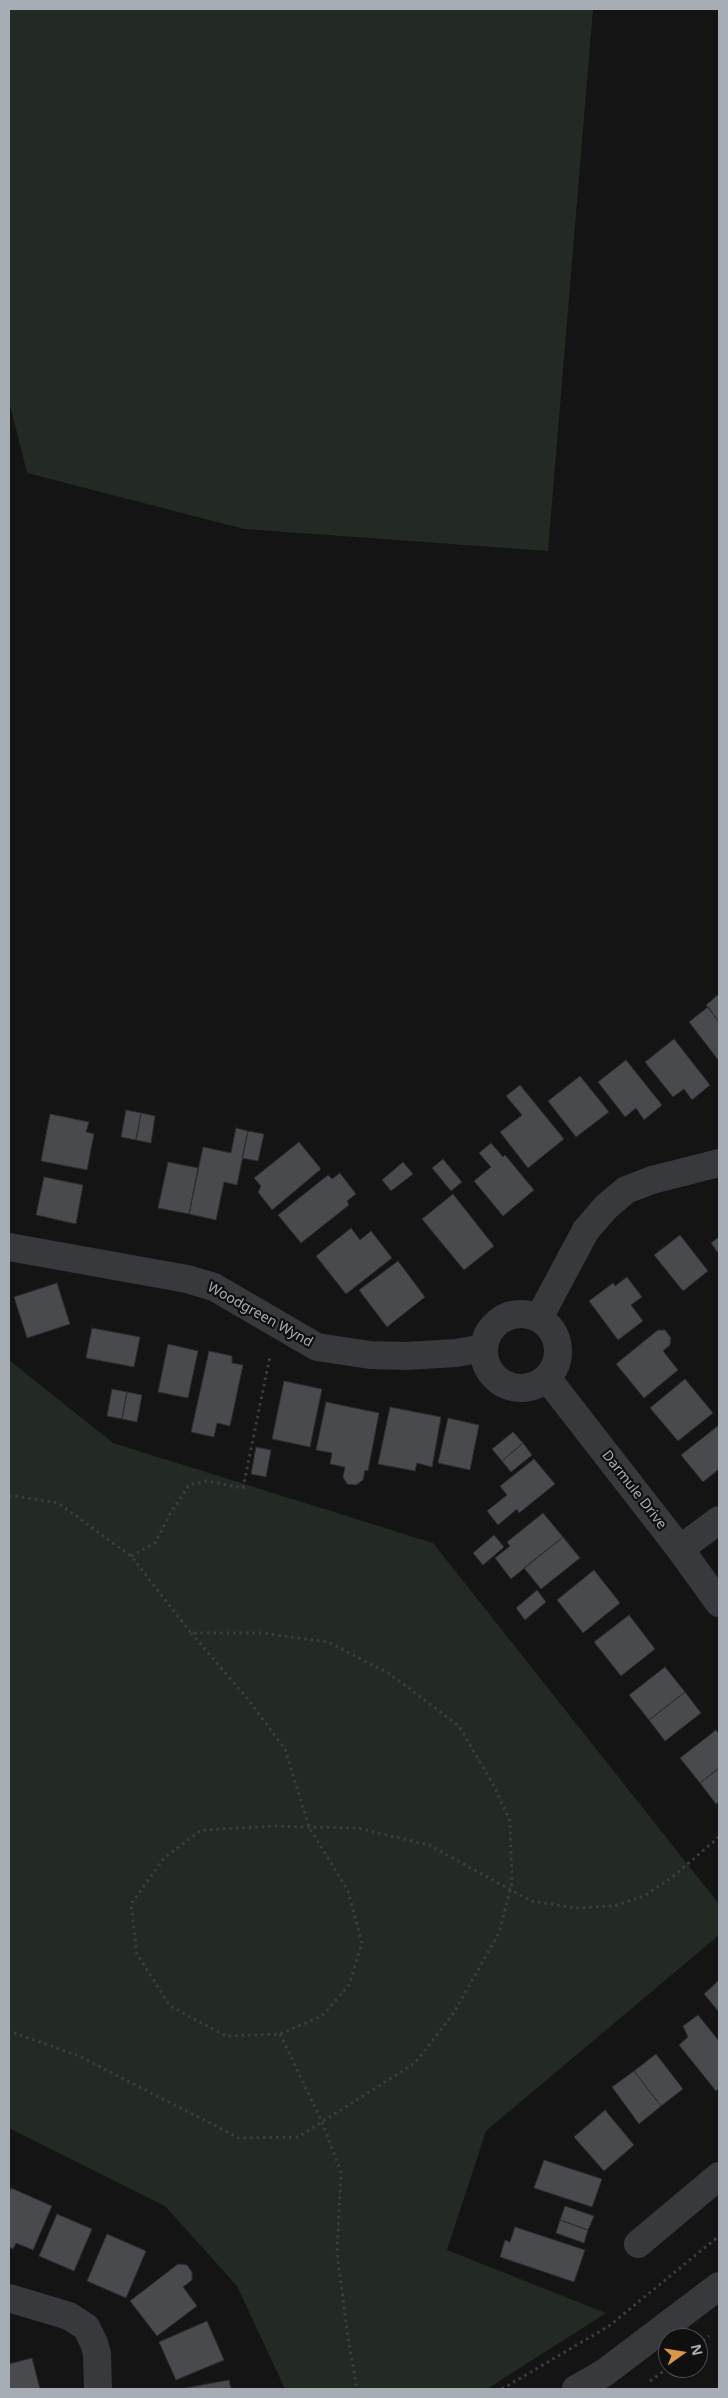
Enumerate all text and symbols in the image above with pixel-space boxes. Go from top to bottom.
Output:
street label: Woodgreen Wynd [204,1279,316,1351]
street label: Darmule Drive [598,1447,670,1533]
north arrow [658,2328,708,2378]
text: N [687,2342,708,2357]

